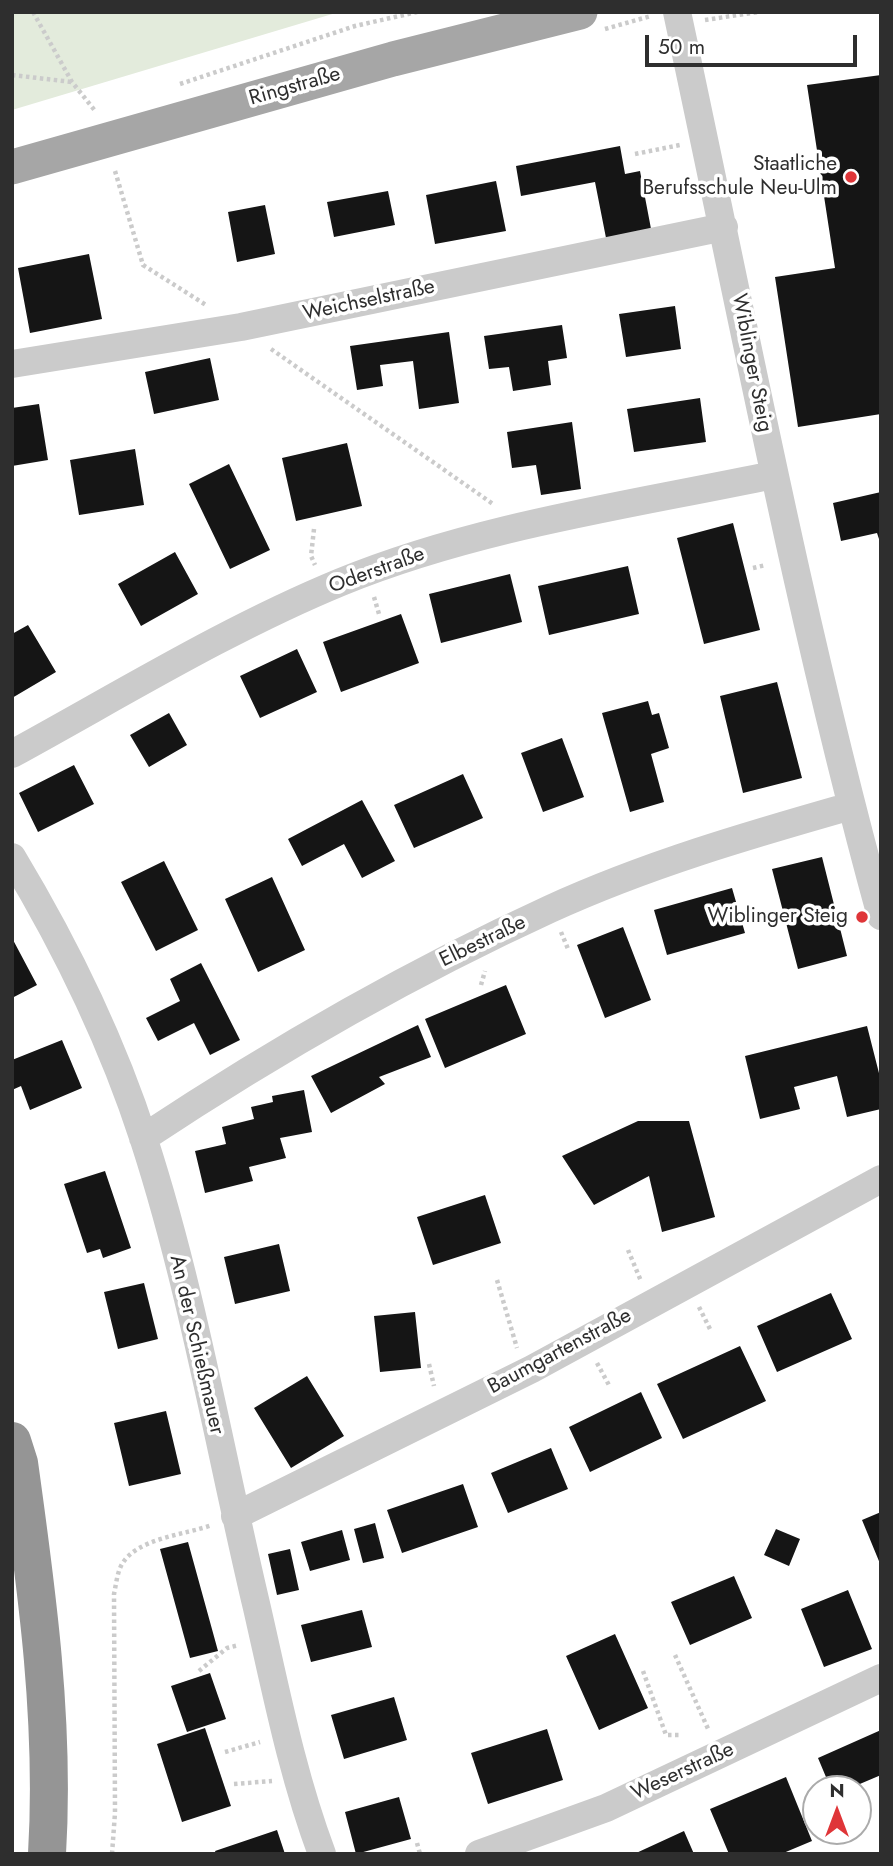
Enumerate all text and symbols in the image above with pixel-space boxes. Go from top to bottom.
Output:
scale bar [648,21,860,65]
text: 50 m [658,32,705,62]
street label: Ringstraße [246,62,344,112]
place label: Staatliche Berufsschule Neu-Ulm [642,152,837,202]
marker: Staatliche Berufsschule Neu-Ulm [843,169,859,185]
street label: Weichselstraße [301,275,437,327]
street label: Wiblinger Steig [725,292,777,434]
street label: Oderstraße [326,542,428,600]
place label: Wiblinger Steig [707,904,848,930]
marker: Wiblinger Steig [854,909,870,925]
street label: Elbestraße [436,910,530,974]
street label: An der Schießmauer [163,1253,229,1437]
street label: Baumgartenstraße [484,1304,636,1400]
street label: Weserstraße [628,1737,738,1807]
north arrow [802,1775,872,1845]
text: N [829,1777,845,1804]

